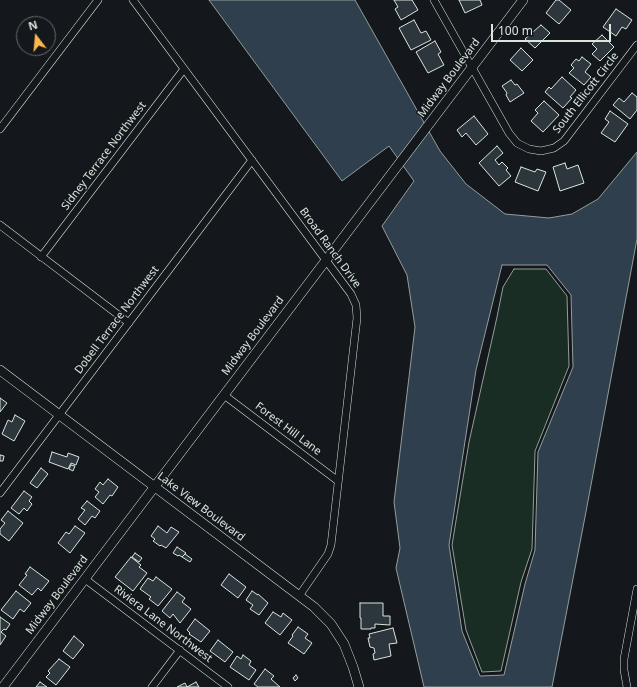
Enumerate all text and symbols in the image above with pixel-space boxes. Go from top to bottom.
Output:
north arrow [16,16,56,56]
scale bar [493,16,613,42]
text: N [26,17,39,33]
text: 100 m [498,22,533,39]
street label: Midway Boulevard [415,36,483,120]
street label: South Ellicott Circle [550,50,622,136]
street label: Sidney Terrace Northwest [59,99,149,213]
street label: Broad Ranch Drive [296,205,364,291]
street label: Dobell Terrace Northwest [72,264,162,376]
street label: Midway Boulevard [219,294,287,378]
street label: Forest Hill Lane [252,400,324,458]
street label: Lake View Boulevard [155,470,247,544]
street label: Midway Boulevard [23,553,91,637]
street label: Riviera Lane Northwest [111,583,215,665]

